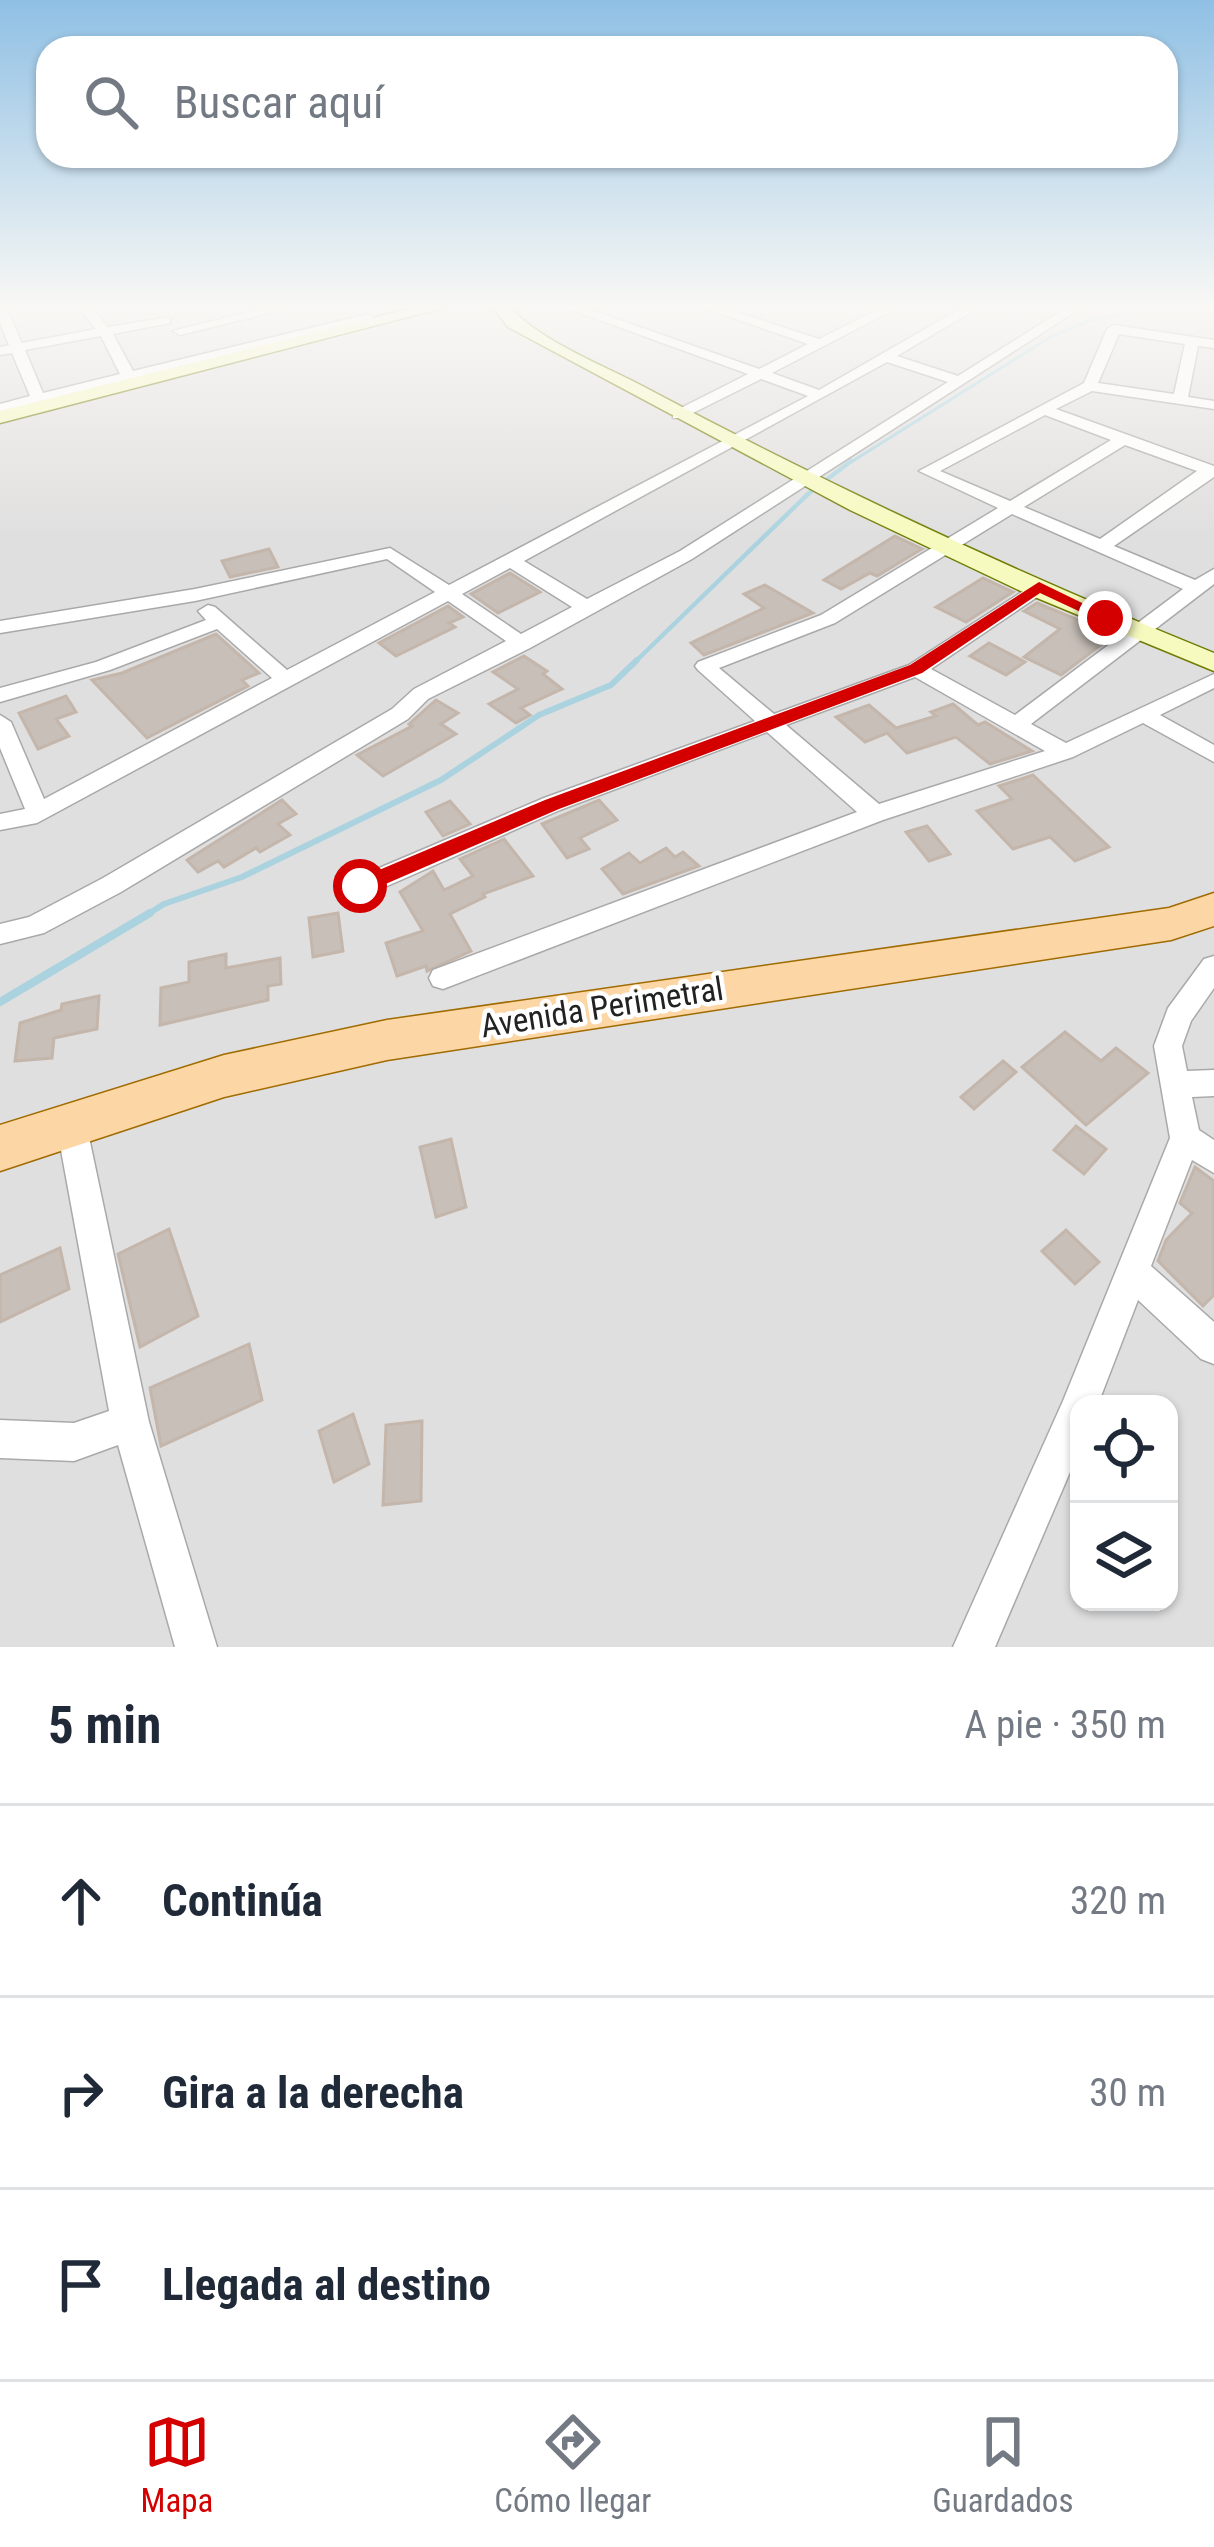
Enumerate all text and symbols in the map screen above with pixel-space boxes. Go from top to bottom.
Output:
search box [36,36,1178,168]
icon: search [78,69,144,135]
text: Buscar aquí [174,76,384,129]
route end [1078,591,1132,645]
route start [333,859,387,913]
street label: Avenida Perimetral [478,969,726,1045]
map controls [1070,1395,1178,1611]
button: locate [1070,1395,1178,1503]
button: layers [1070,1503,1178,1611]
text: 5 min [48,1696,161,1755]
text: A pie · 350 m [965,1702,1166,1748]
icon: ahead [48,1868,114,1934]
text: Continúa [162,1874,323,1927]
text: 320 m [1070,1878,1166,1924]
icon: right [48,2060,114,2126]
text: Gira a la derecha [162,2066,464,2119]
text: 30 m [1089,2070,1166,2116]
icon: arrive [48,2252,114,2318]
text: Llegada al destino [162,2258,491,2311]
tab: Mapa [140,2409,213,2520]
tab: Cómo llegar [494,2409,651,2520]
tab: Guardados [932,2409,1073,2520]

